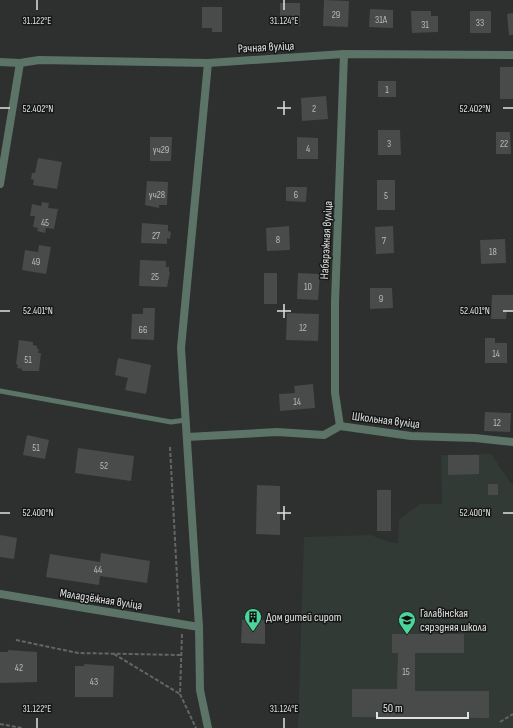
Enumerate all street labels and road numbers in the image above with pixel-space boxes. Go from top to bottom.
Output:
street label: Рачная вуліца [238,39,295,56]
street label: Набярэжная вуліца [317,200,336,280]
street label: Школьная вуліца [351,409,421,432]
street label: Маладзёжная вуліца [59,586,144,613]

